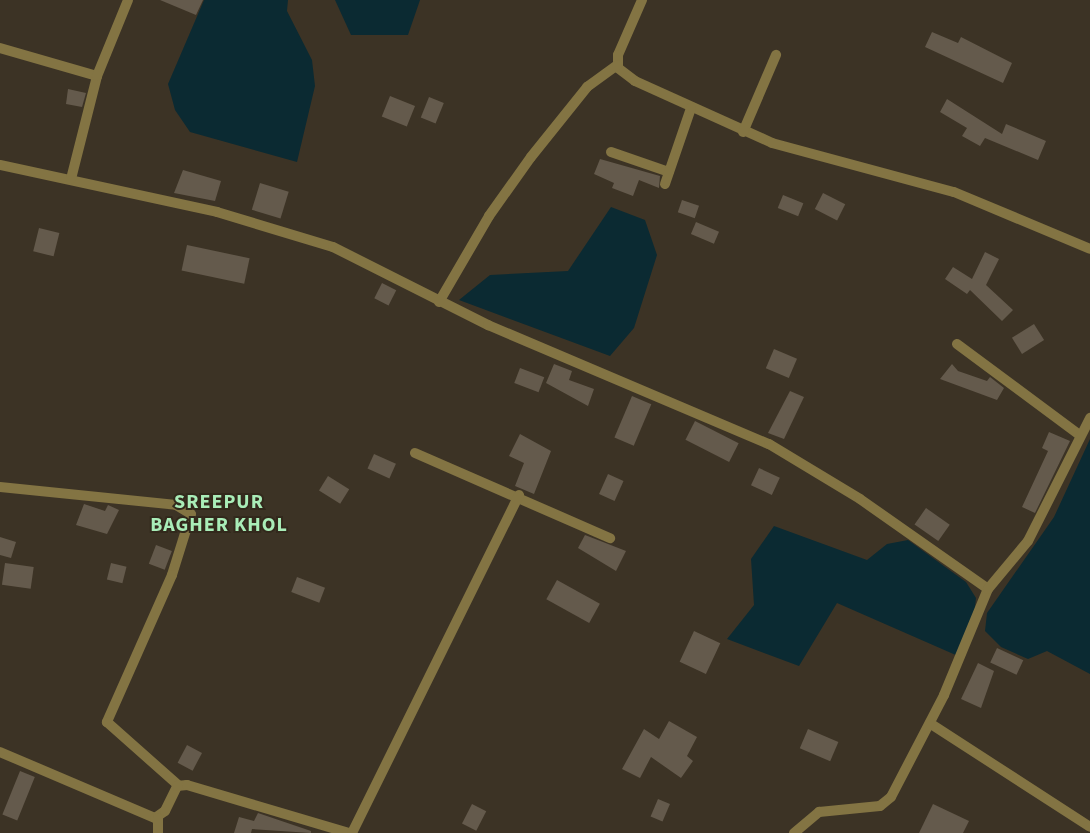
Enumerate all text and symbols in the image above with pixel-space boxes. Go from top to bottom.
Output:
district label: SREEPUR BAGHER KHOL [149,490,289,537]

